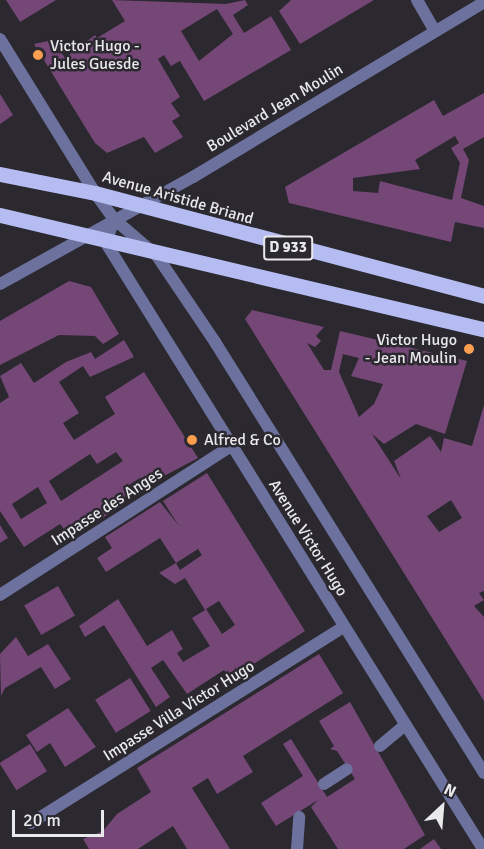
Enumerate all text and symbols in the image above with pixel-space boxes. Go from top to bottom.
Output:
place label: Victor Hugo - Jules Guesde [50,36,140,74]
marker: Victor Hugo - Jules Guesde [31,48,45,62]
street label: Boulevard Jean Moulin [203,60,347,156]
street label: Avenue Aristide Briand [100,167,256,229]
road number: D 933 [262,236,314,260]
place label: Victor Hugo - Jean Moulin [365,330,457,368]
marker: Victor Hugo - Jean Moulin [462,342,476,356]
place label: Alfred & Co [204,430,281,450]
marker: Alfred & Co [185,433,199,447]
street label: Impasse des Anges [48,464,166,550]
street label: Avenue Victor Hugo [264,476,352,600]
street label: Impasse Villa Victor Hugo [100,657,258,765]
north arrow [412,777,472,837]
text: N [440,779,459,802]
scale bar [15,798,106,836]
text: 20 m [23,809,61,831]

